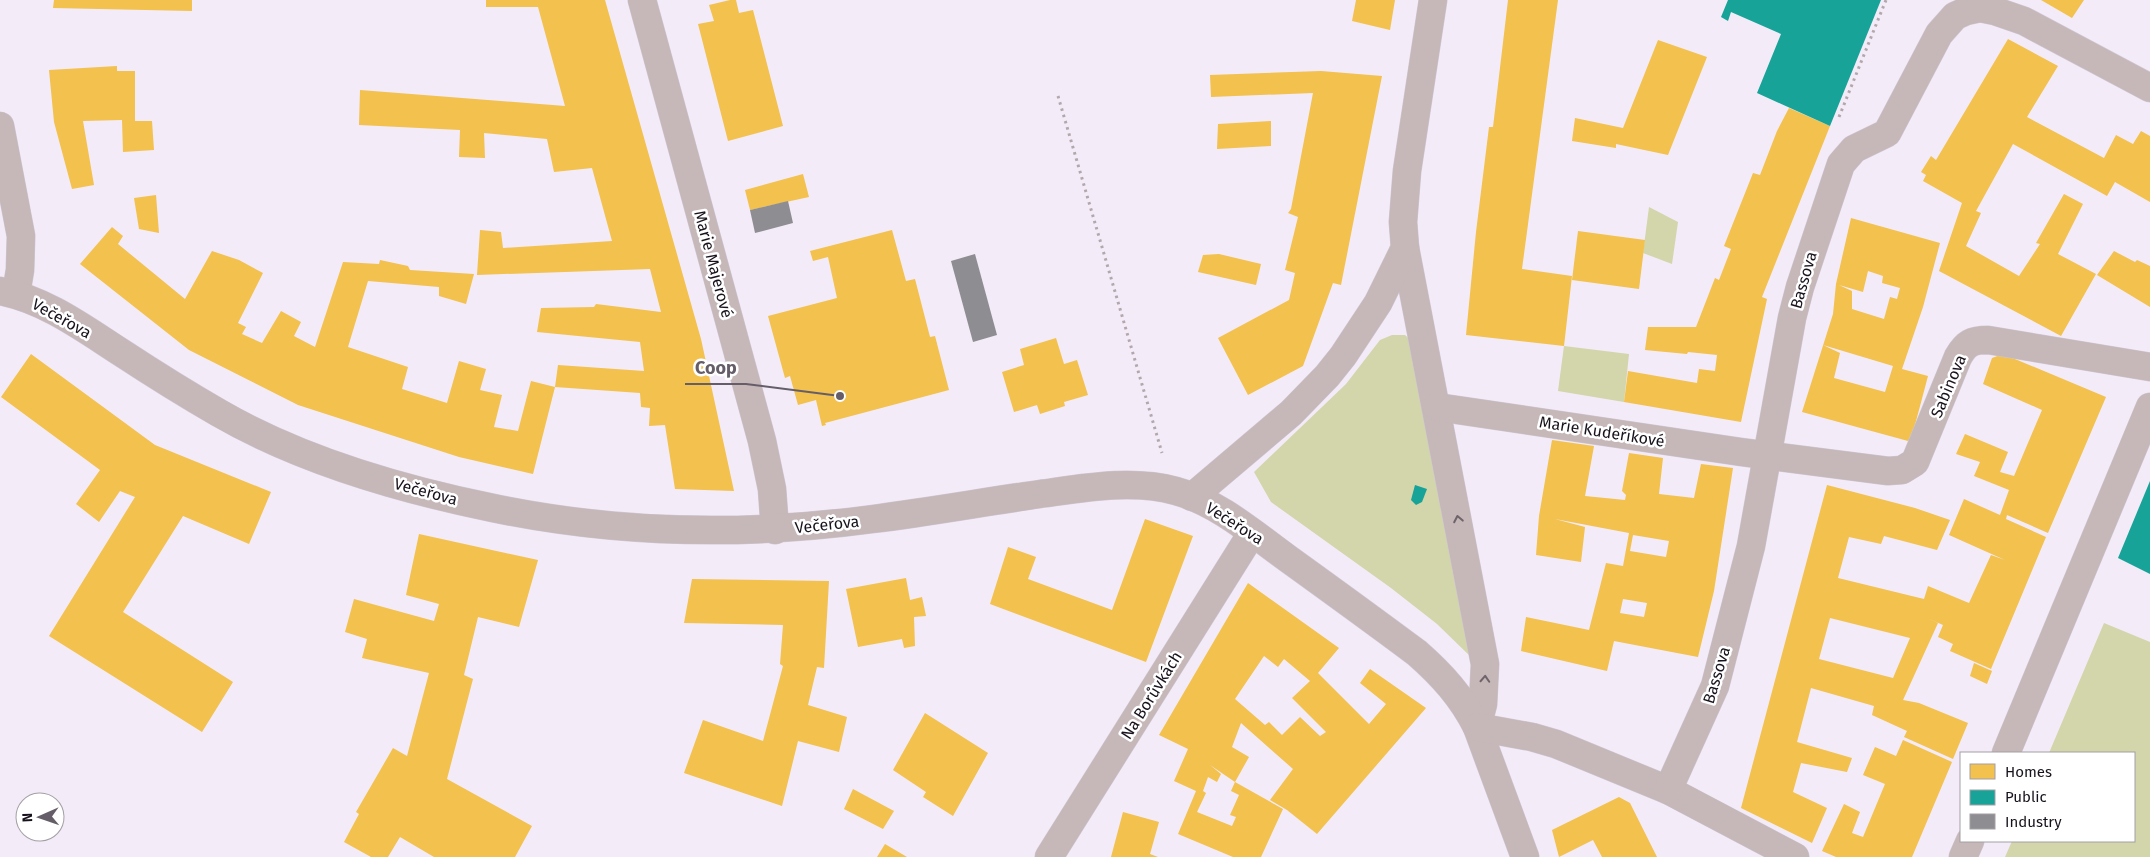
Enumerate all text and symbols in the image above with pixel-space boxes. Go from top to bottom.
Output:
street label: Marie Majerové [690,208,737,320]
street label: Bassova [1786,249,1821,311]
street label: Večeřova [29,294,95,342]
callout: Coop [685,351,746,384]
street label: Sabinova [1927,352,1970,420]
text: Coop [695,357,737,379]
street label: Marie Kudeříkové [1538,412,1666,451]
street label: Večeřova [392,474,460,509]
street label: Večeřova [1202,498,1267,549]
street label: Večeřova [794,512,860,537]
one-way arrow [1454,515,1464,524]
street label: Bassova [1699,644,1734,706]
street label: Na Borůvkách [1117,648,1186,743]
one-way arrow [1480,675,1491,683]
legend [1960,752,2135,842]
text: Homes [2005,763,2052,781]
text: Public [2005,788,2047,806]
north arrow [15,792,65,842]
text: N [19,812,36,822]
text: Industry [2005,813,2062,831]

